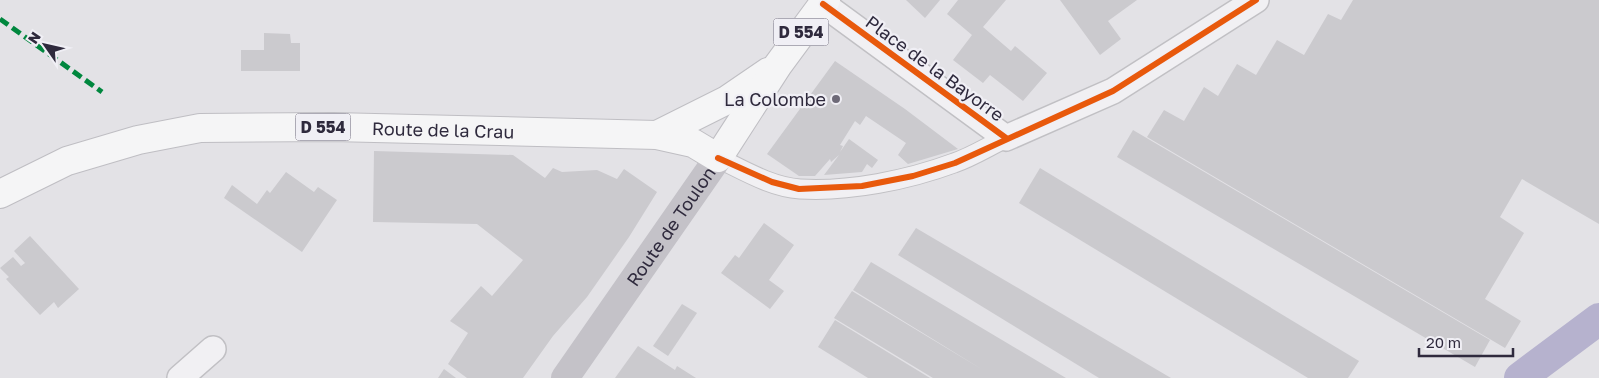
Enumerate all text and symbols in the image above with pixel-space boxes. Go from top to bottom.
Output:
street label: Place de la Bayorre [862,10,1008,126]
road number: D 554 [774,18,828,46]
north arrow [20,20,70,70]
text: N [24,28,44,47]
place label: La Colombe [724,88,826,110]
marker: La Colombe [830,93,842,105]
road number: D 554 [296,114,350,140]
street label: Route de la Crau [372,117,515,142]
street label: Route de Toulon [621,162,720,290]
scale bar [1419,326,1513,358]
text: 20 m [1426,333,1461,351]

